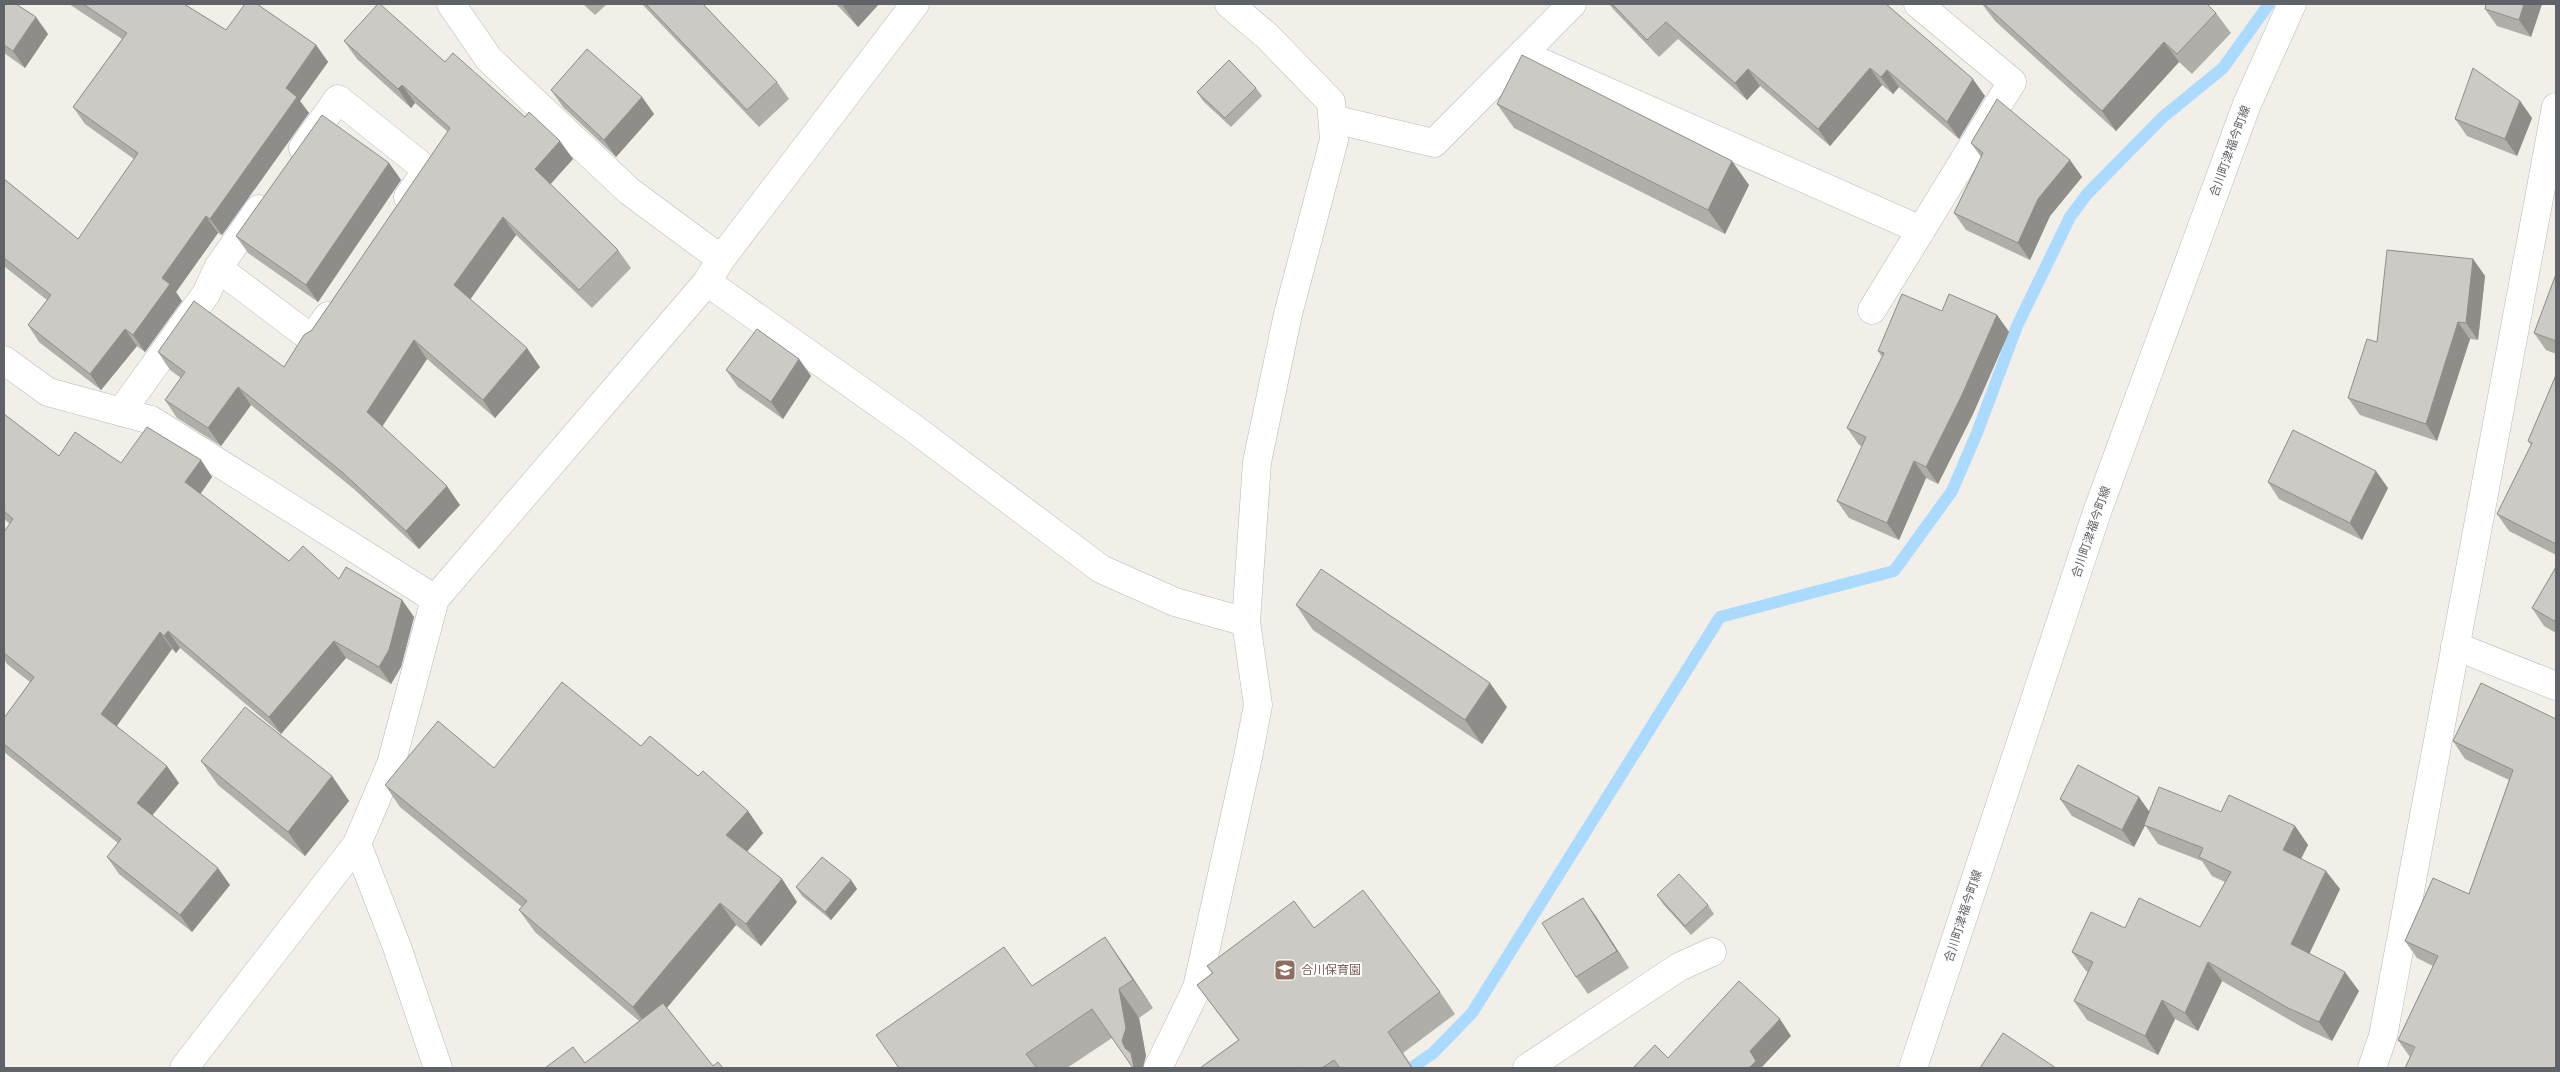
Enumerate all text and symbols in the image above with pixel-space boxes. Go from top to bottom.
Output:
street label: 合川町津福今町線 [2206,103,2253,199]
street label: 合川町津福今町線 [2068,484,2113,580]
street label: 合川町津福今町線 [1941,868,1984,964]
school or university icon: 合川保育園 [1273,958,1297,982]
place label: 合川保育園 [1301,962,1361,977]

